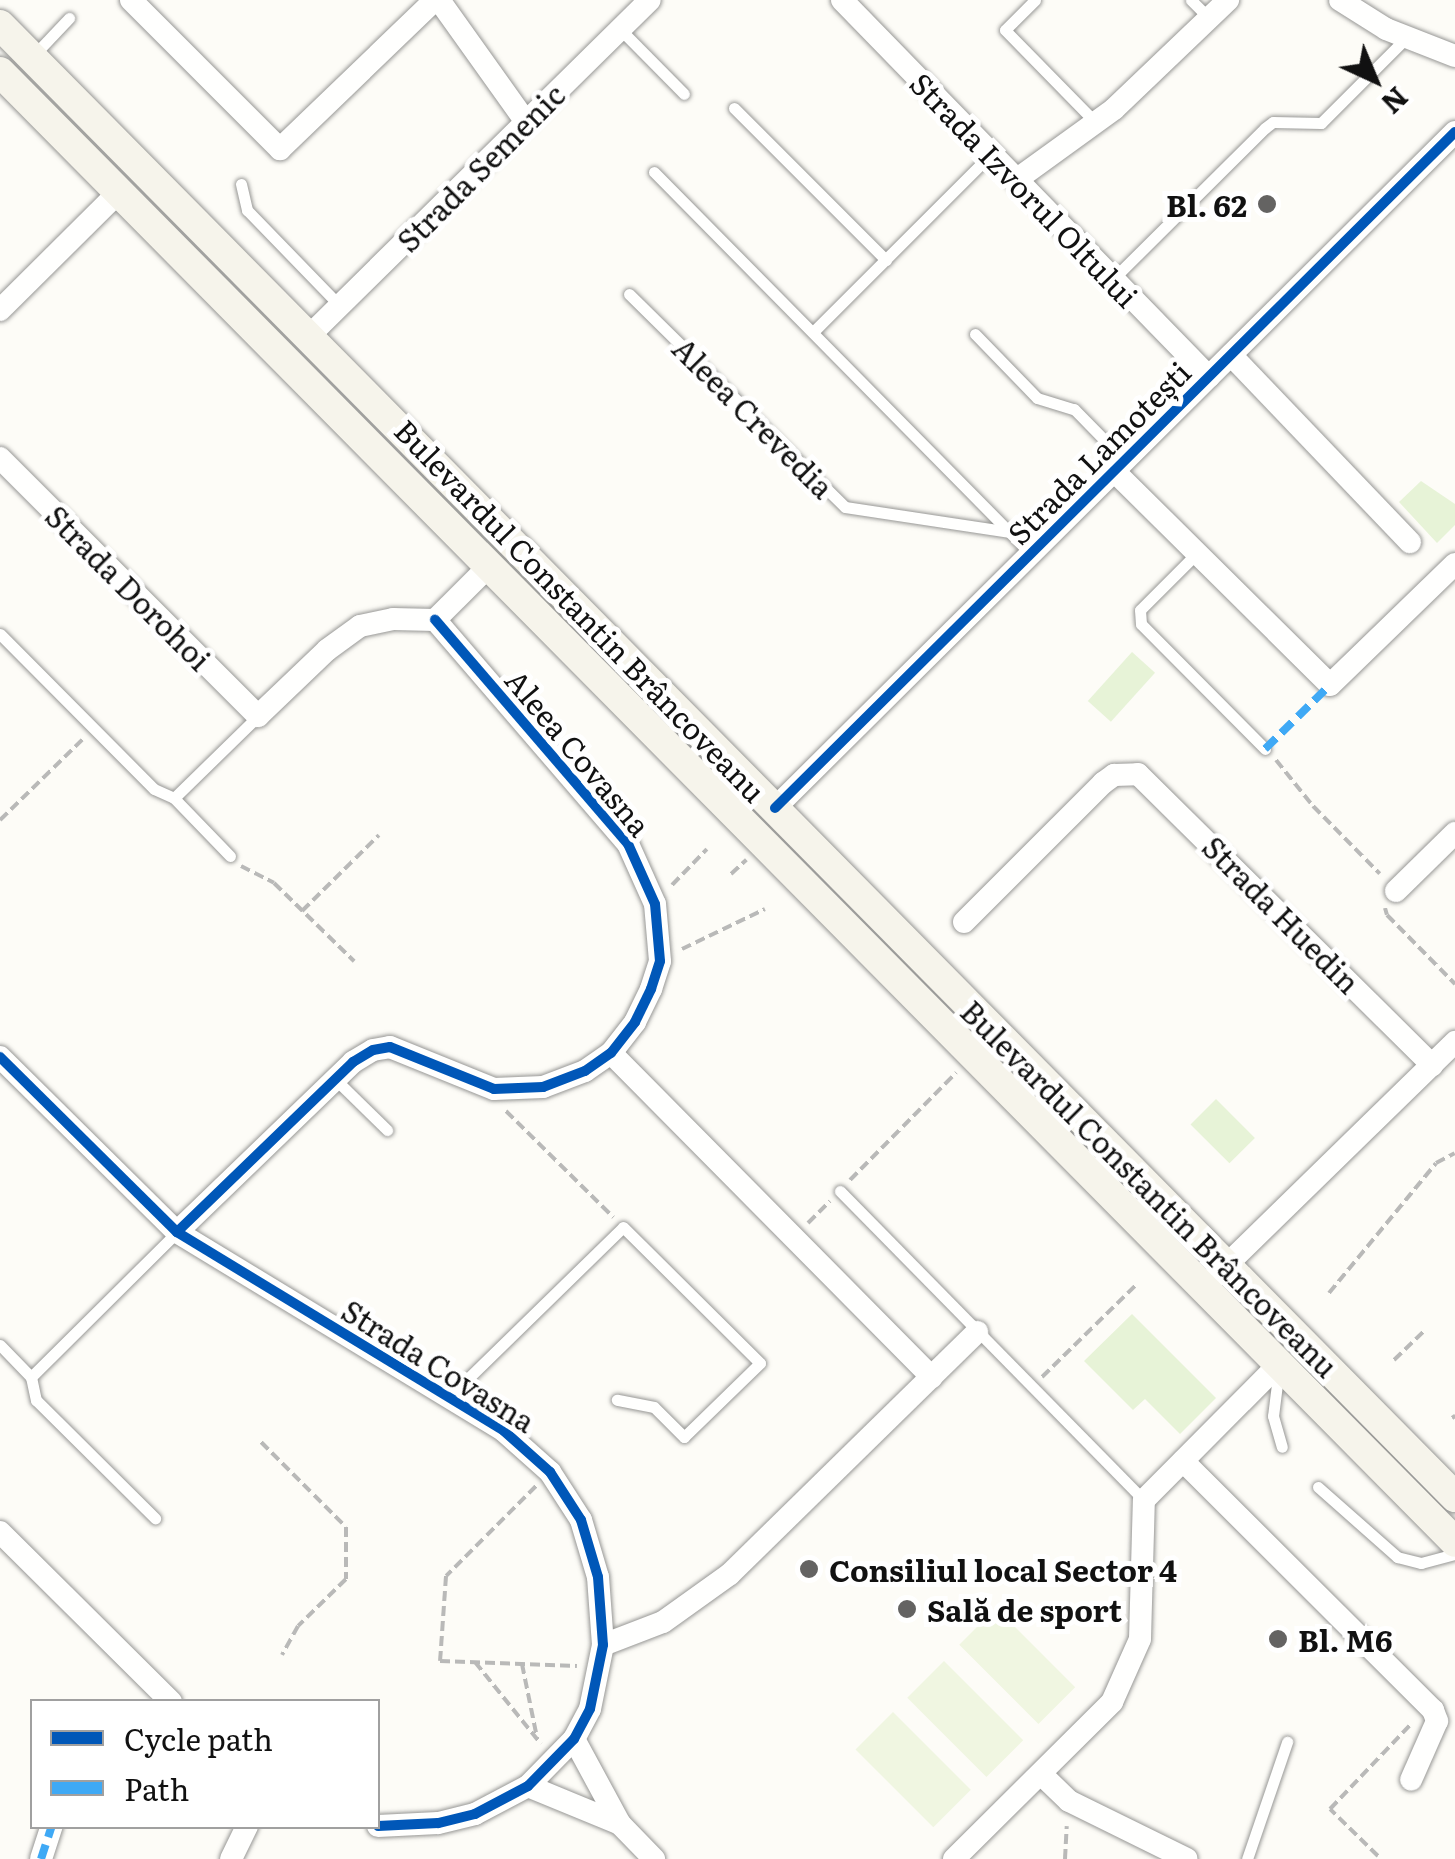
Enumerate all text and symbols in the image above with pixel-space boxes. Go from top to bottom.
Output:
north arrow [1325,30,1425,130]
street label: Strada Izvorul Oltului [904,64,1146,314]
street label: Strada Semenic [389,76,571,258]
text: N [1373,78,1419,125]
place label: Bl. 62 [1166,186,1247,222]
marker: Bl. 62 [1256,193,1278,215]
street label: Aleea Crevedia [666,329,842,505]
street label: Strada Lamotești [999,353,1197,551]
street label: Bulevardul Constantin Brâncoveanu [388,411,774,809]
street label: Strada Dorohoi [39,497,219,677]
street label: Aleea Covasna [499,662,659,842]
street label: Strada Huedin [1196,828,1368,1000]
street label: Bulevardul Constantin Brâncoveanu [954,992,1346,1384]
street label: Strada Covasna [336,1291,542,1439]
place label: Consiliul local Sector 4 [829,1551,1177,1587]
marker: Consiliul local Sector 4 [798,1558,820,1580]
place label: Sală de sport [927,1591,1122,1627]
marker: Sală de sport [896,1598,918,1620]
place label: Bl. M6 [1298,1621,1393,1657]
marker: Bl. M6 [1267,1628,1289,1650]
legend [30,1699,380,1829]
text: Cycle path [124,1716,273,1760]
text: Path [124,1766,189,1810]

